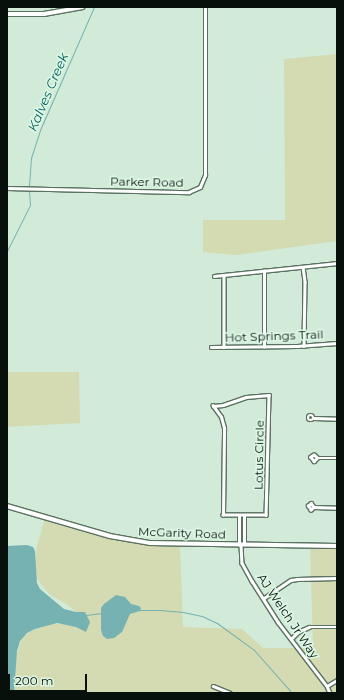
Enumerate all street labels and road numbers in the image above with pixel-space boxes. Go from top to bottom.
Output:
street label: Parker Road [110,174,184,190]
street label: Hot Springs Trail [224,327,324,345]
street label: Lotus Circle [251,420,267,490]
street label: McGarity Road [138,524,226,542]
street label: AJ Welch Jr Way [254,571,322,661]

